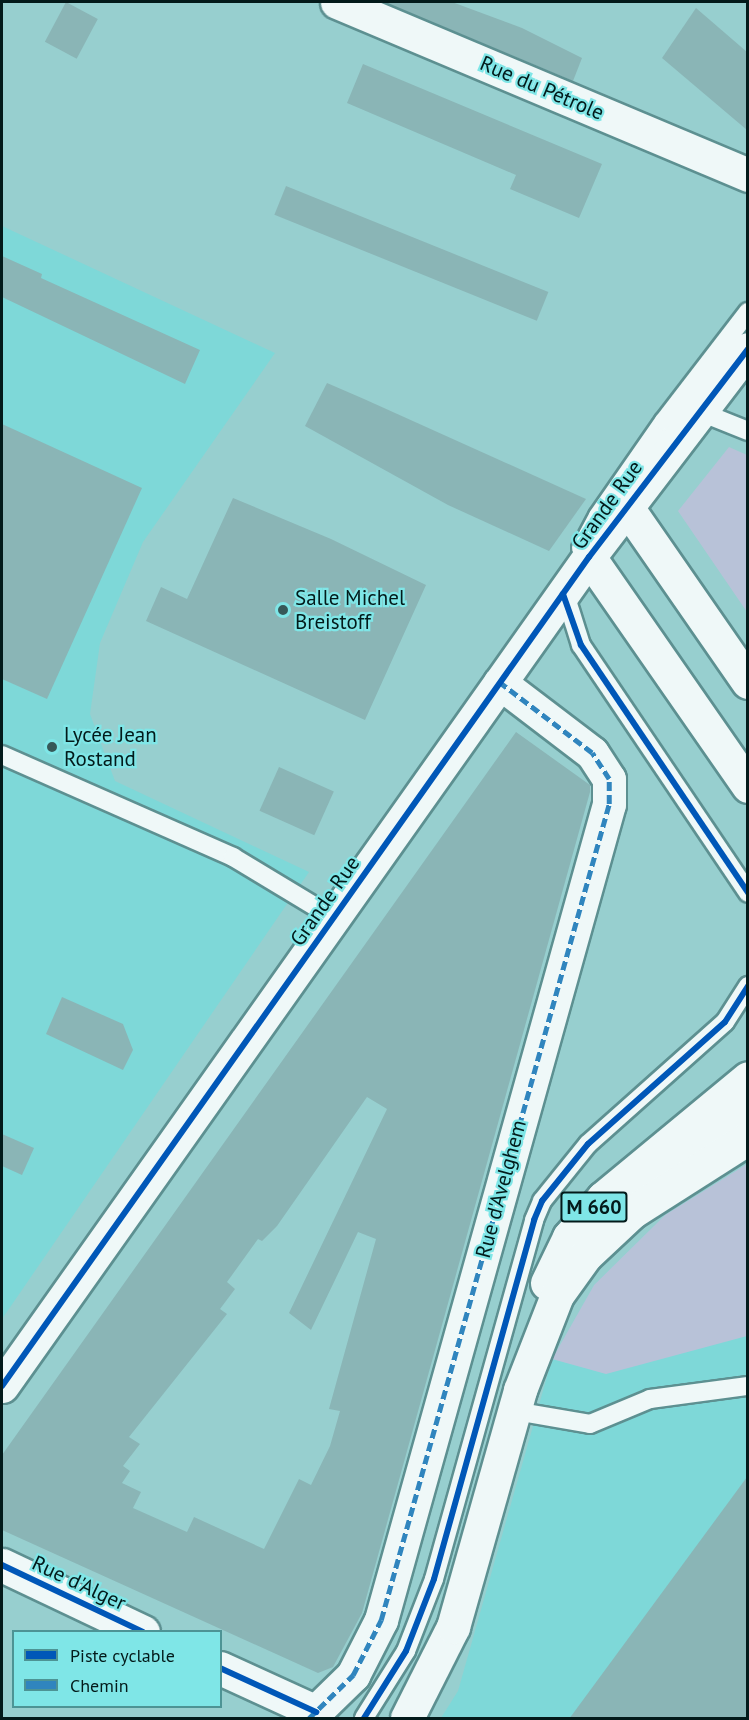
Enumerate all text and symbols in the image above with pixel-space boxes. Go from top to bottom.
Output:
street label: Rue du Pétrole [476,51,608,125]
street label: Grande Rue [566,456,648,554]
place label: Salle Michel Breistoff [295,585,405,635]
marker: Salle Michel Breistoff [276,603,290,617]
place label: Lycée Jean Rostand [64,722,157,772]
marker: Lycée Jean Rostand [45,740,59,754]
street label: Grande Rue [285,851,365,951]
street label: Rue d'Avelghem [470,1117,532,1261]
road number: M 660 [560,1190,628,1224]
street label: Rue d'Alger [28,1550,130,1616]
legend [12,1630,222,1708]
text: Piste cyclable [70,1644,175,1667]
text: Chemin [70,1674,129,1697]

